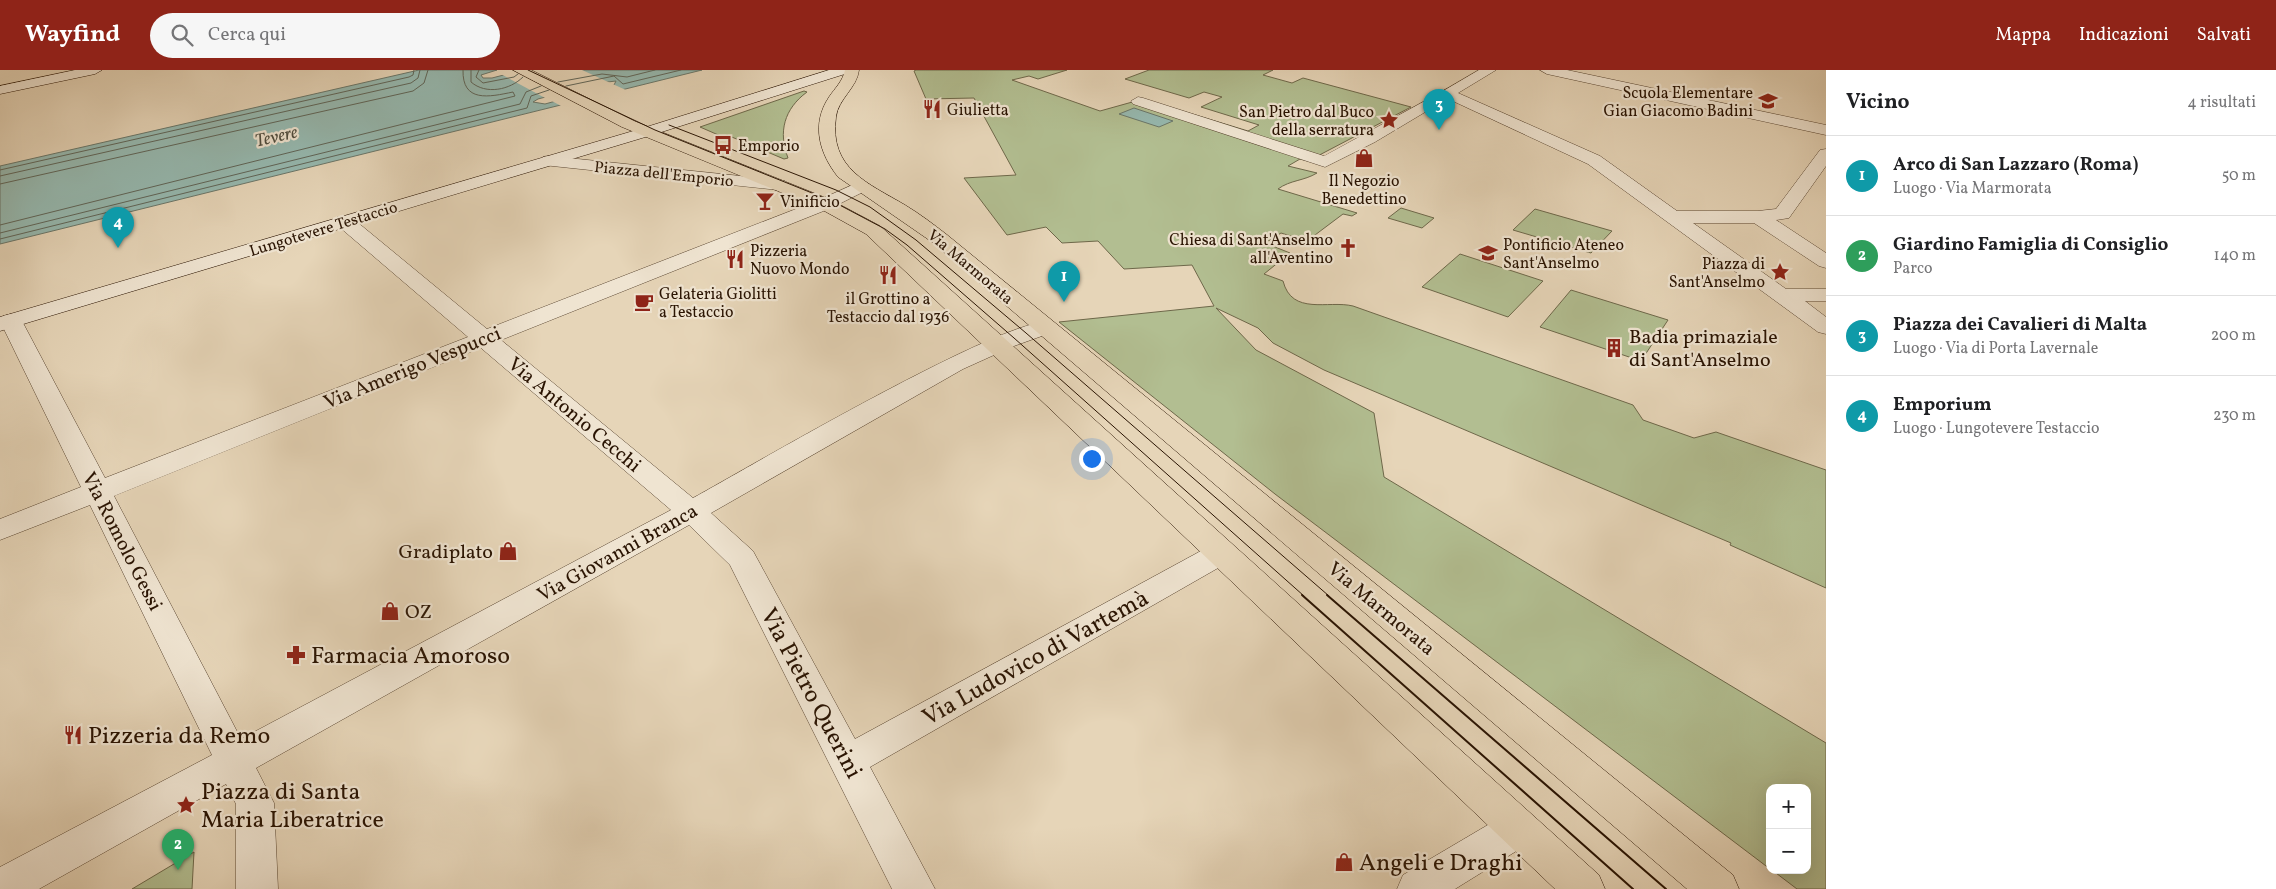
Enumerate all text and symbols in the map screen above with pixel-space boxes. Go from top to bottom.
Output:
search box [150,13,500,58]
text: Wayfind [25,18,120,52]
icon: search [168,21,196,49]
text: Cerca qui [208,22,286,48]
text: Mappa [1996,23,2051,48]
text: Indicazioni [2079,23,2169,48]
text: Salvati [2197,23,2251,48]
place label: Scuola Elementare Gian Giacomo Badini [1604,83,1753,123]
text: Vicino [1846,88,1910,117]
pin: 3 [1423,89,1455,130]
school or university icon: Scuola Elementare Gian Giacomo Badini [1757,90,1779,112]
text: 4 risultati [2187,92,2256,114]
restaurant icon: Giulietta [921,98,943,120]
place label: Giulietta [947,100,1009,122]
place label: San Pietro dal Buco della serratura [1239,102,1374,142]
place icon: San Pietro dal Buco della serratura [1378,109,1400,131]
water label: Tevere [253,120,301,154]
bus stop icon: Emporio [712,134,734,156]
place label: Emporio [738,136,800,158]
shop icon: Il Negozio Benedettino [1353,147,1375,169]
text: Arco di San Lazzaro (Roma) [1893,152,2138,178]
street label: Piazza dell'Emporio [593,157,735,193]
text: 1 [1859,165,1865,187]
text: 50 m [2222,165,2256,187]
place label: Il Negozio Benedettino [1321,171,1407,211]
text: Luogo · Via Marmorata [1893,178,2052,200]
bar icon: Vinificio [754,190,776,212]
place label: Vinificio [780,192,840,214]
street label: Lungotevere Testaccio [247,197,400,263]
pin: 4 [102,207,134,248]
street label: Via Marmorata [922,225,1018,310]
place label: Chiesa di Sant'Anselmo all'Aventino [1169,230,1333,270]
text: Giardino Famiglia di Consiglio [1893,232,2168,258]
place label: Pontificio Ateneo Sant'Anselmo [1503,235,1624,275]
church icon: Chiesa di Sant'Anselmo all'Aventino [1337,237,1359,259]
place label: Pizzeria Nuovo Mondo [750,241,849,281]
school or university icon: Pontificio Ateneo Sant'Anselmo [1477,242,1499,264]
text: 2 [1858,245,1866,267]
text: 140 m [2214,245,2256,267]
restaurant icon: Pizzeria Nuovo Mondo [724,248,746,270]
place label: Piazza di Sant'Anselmo [1669,254,1765,294]
text: Parco [1893,258,1933,280]
pin: 1 [1048,261,1080,302]
place icon: Piazza di Sant'Anselmo [1769,261,1791,283]
restaurant icon: il Grottino a Testaccio dal 1936 [877,264,899,286]
place label: Gelateria Giolitti a Testaccio [659,284,777,324]
place label: il Grottino a Testaccio dal 1936 [827,289,949,329]
cafe icon: Gelateria Giolitti a Testaccio [633,291,655,313]
text: Piazza dei Cavalieri di Malta [1893,312,2147,338]
street label: Via Amerigo Vespucci [320,320,506,417]
place label: Badia primaziale di Sant'Anselmo [1629,324,1778,375]
text: 3 [1858,325,1866,347]
text: 200 m [2211,325,2256,347]
building icon: Badia primaziale di Sant'Anselmo [1603,337,1625,359]
text: Luogo · Via di Porta Lavernale [1893,338,2098,360]
street label: Via Antonio Cecchi [501,351,647,480]
text: Emporium [1893,392,1992,418]
text: 4 [1857,405,1867,427]
text: 230 m [2213,405,2256,427]
text: Luogo · Lungotevere Testaccio [1893,418,2100,440]
your location [1079,446,1105,472]
street label: Via Romolo Gessi [74,468,168,616]
street label: Via Giovanni Branca [533,498,703,610]
place label: Gradiplato [398,539,493,567]
shop icon: Gradiplato [497,540,519,562]
street label: Via Marmorata [1321,556,1441,663]
street label: Via Ludovico di Vartemà [916,582,1155,735]
place label: OZ [405,599,432,627]
shop icon: OZ [379,600,401,622]
street label: Via Pietro Querini [751,602,870,785]
place label: Farmacia Amoroso [311,640,510,674]
pharmacy icon: Farmacia Amoroso [285,644,307,666]
place label: Pizzeria da Remo [88,720,270,754]
restaurant icon: Pizzeria da Remo [62,724,84,746]
place label: Piazza di Santa Maria Liberatrice [201,776,384,838]
map controls [1766,784,1811,874]
button: + [1766,784,1811,829]
place icon: Piazza di Santa Maria Liberatrice [175,794,197,816]
pin: 2 [162,829,194,870]
button: − [1766,829,1811,874]
place label: Angeli e Draghi [1359,847,1523,881]
shop icon: Angeli e Draghi [1333,851,1355,873]

